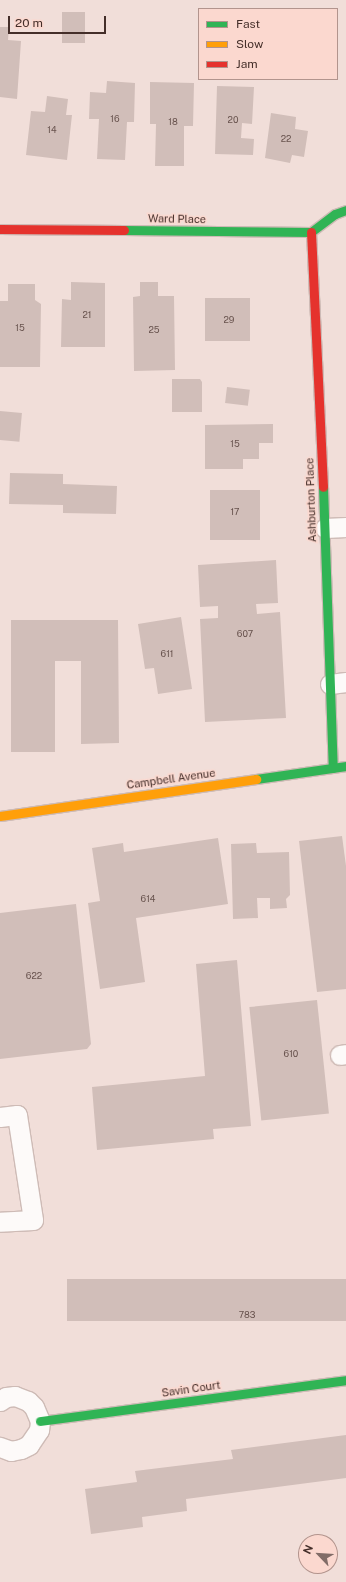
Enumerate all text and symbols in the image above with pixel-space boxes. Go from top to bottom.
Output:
scale bar [10,8,108,34]
legend [198,8,338,80]
text: 20 m [15,16,43,30]
text: Fast [236,17,260,31]
text: Slow [236,37,263,51]
text: Jam [236,57,258,71]
house number: 16 [110,114,120,124]
house number: 20 [228,115,238,125]
house number: 18 [168,117,178,127]
house number: 14 [47,125,57,135]
house number: 22 [281,134,291,144]
street label: Ward Place [148,212,206,226]
house number: 21 [82,310,92,320]
house number: 29 [224,315,234,325]
house number: 15 [15,323,25,333]
house number: 25 [148,325,160,335]
house number: 15 [230,439,240,449]
street label: Ashburton Place [303,457,319,543]
house number: 17 [230,507,240,517]
house number: 607 [237,629,253,639]
house number: 611 [161,649,173,659]
street label: Campbell Avenue [126,766,216,792]
house number: 614 [141,894,155,904]
house number: 622 [26,971,42,981]
house number: 610 [284,1049,298,1059]
house number: 783 [239,1310,255,1320]
street label: Savin Court [161,1378,221,1400]
north arrow [298,1534,338,1574]
text: N [301,1543,315,1556]

